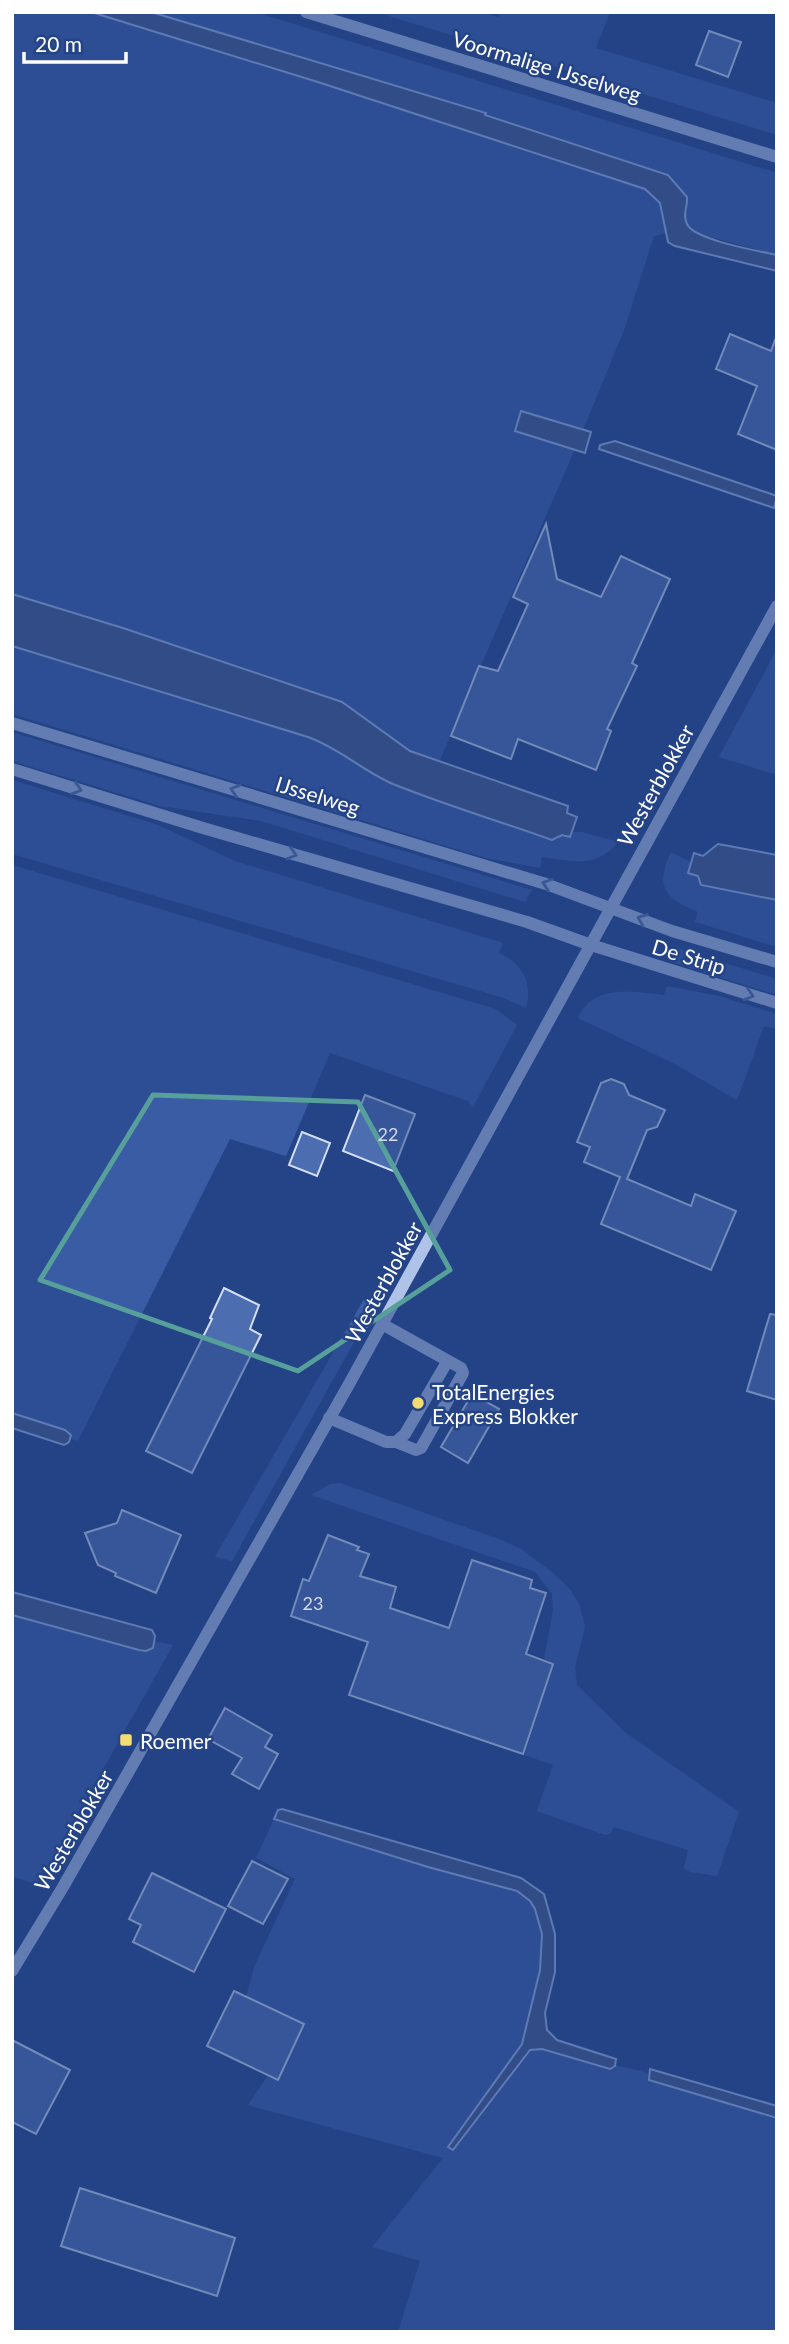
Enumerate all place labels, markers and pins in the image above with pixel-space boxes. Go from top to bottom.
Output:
place label: TotalEnergies Express Blokker [432,1379,578,1428]
marker: TotalEnergies Express Blokker [410,1395,426,1411]
place label: Roemer [140,1728,212,1753]
marker: Roemer [118,1732,134,1748]

